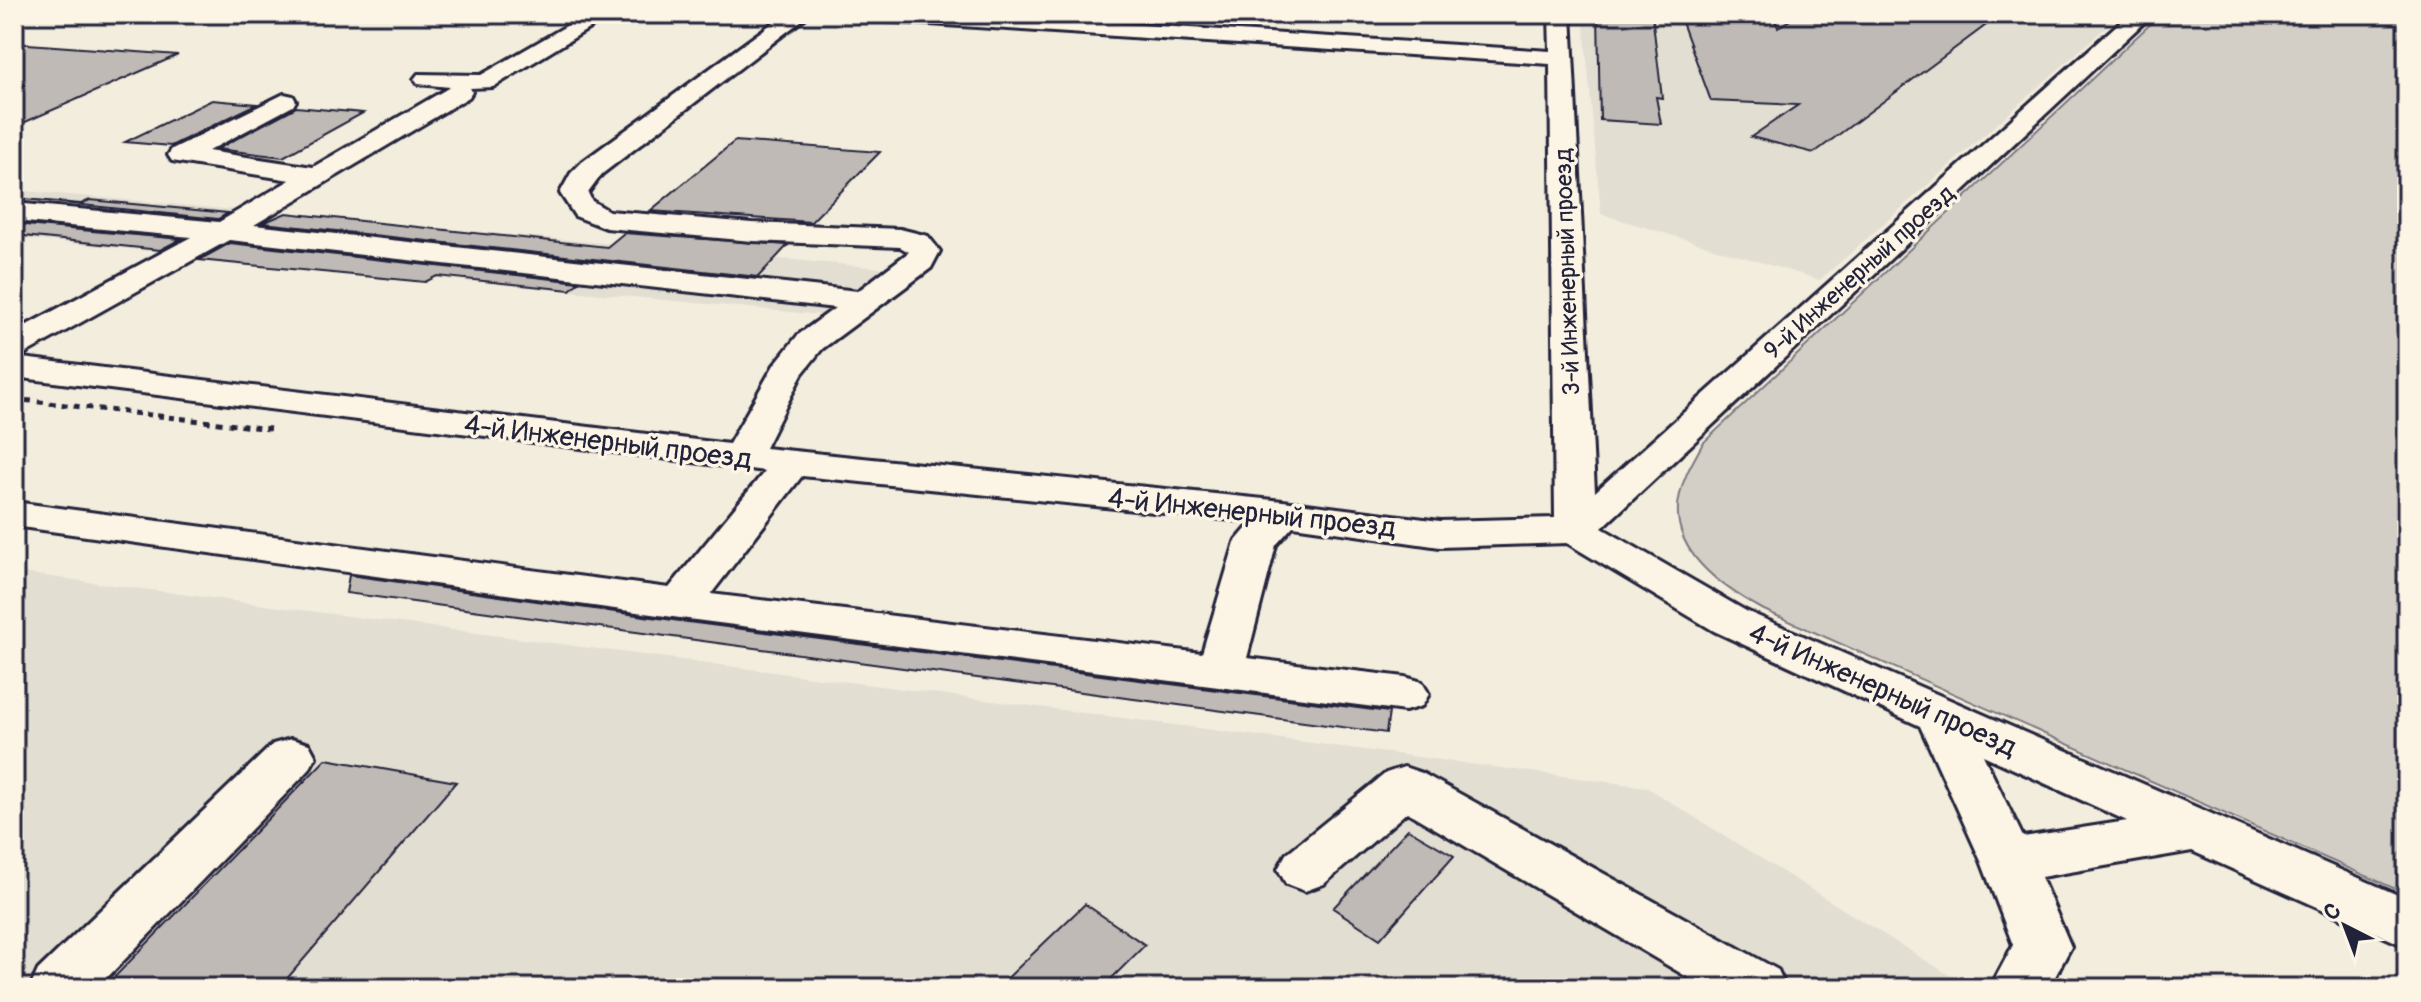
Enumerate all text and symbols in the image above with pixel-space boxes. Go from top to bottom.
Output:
street label: 3-й Инженерный проезд [1549,147,1586,396]
street label: 9-й Инженерный проезд [1758,179,1961,366]
street label: 4-й Инженерный проезд [462,407,754,478]
street label: 4-й Инженерный проезд [1106,481,1398,546]
street label: 4-й Инженерный проезд [1743,616,2022,765]
north arrow [2305,886,2385,966]
text: С [2318,897,2347,927]

